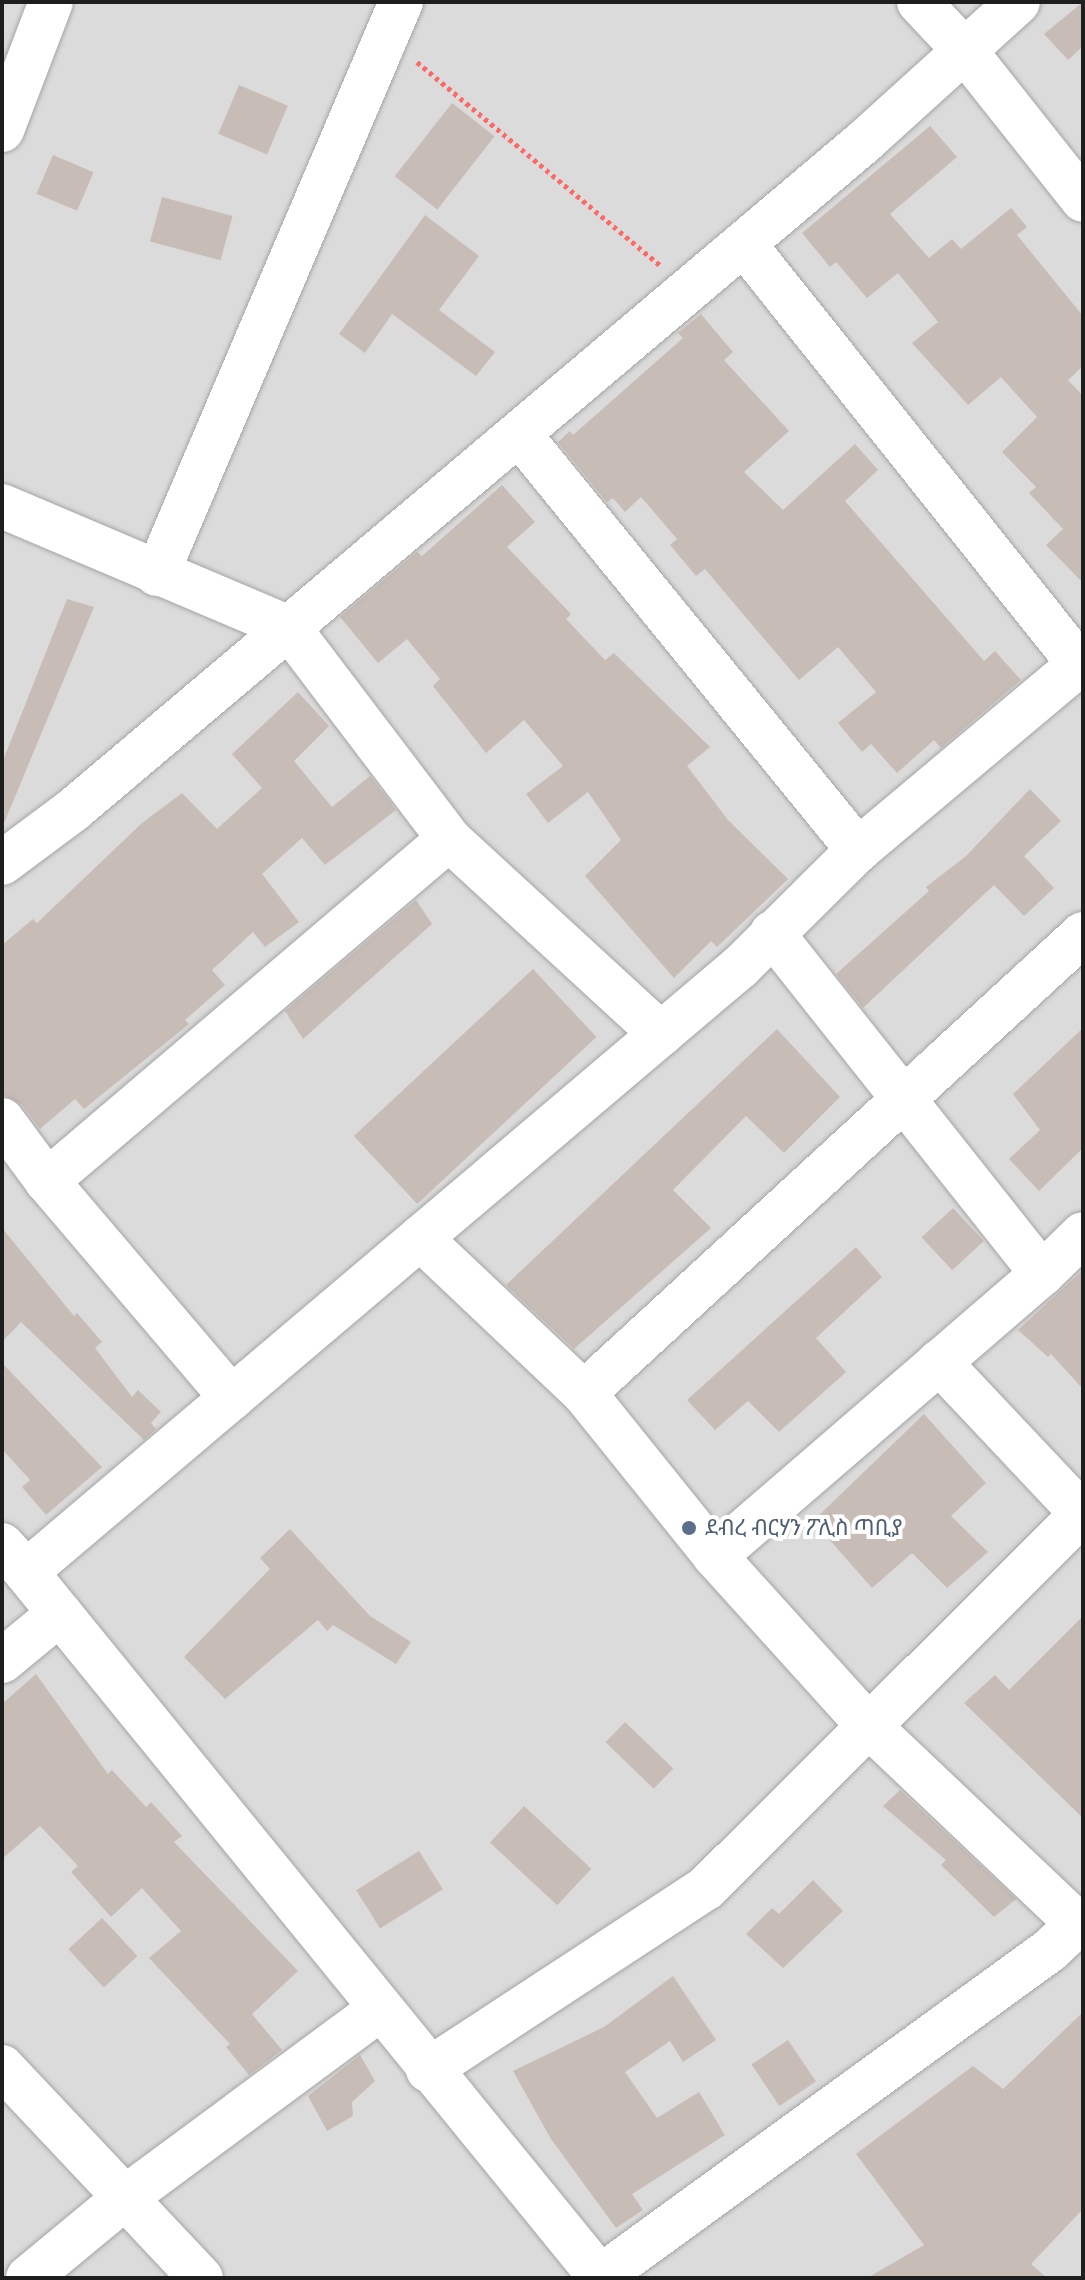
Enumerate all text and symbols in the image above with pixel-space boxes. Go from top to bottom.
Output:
place label: ደብረ ብርሃን ፖሊስ ጣቢያ [705,1515,902,1541]
marker: ደብረ ብርሃን ፖሊስ ጣቢያ [680,1519,698,1537]

